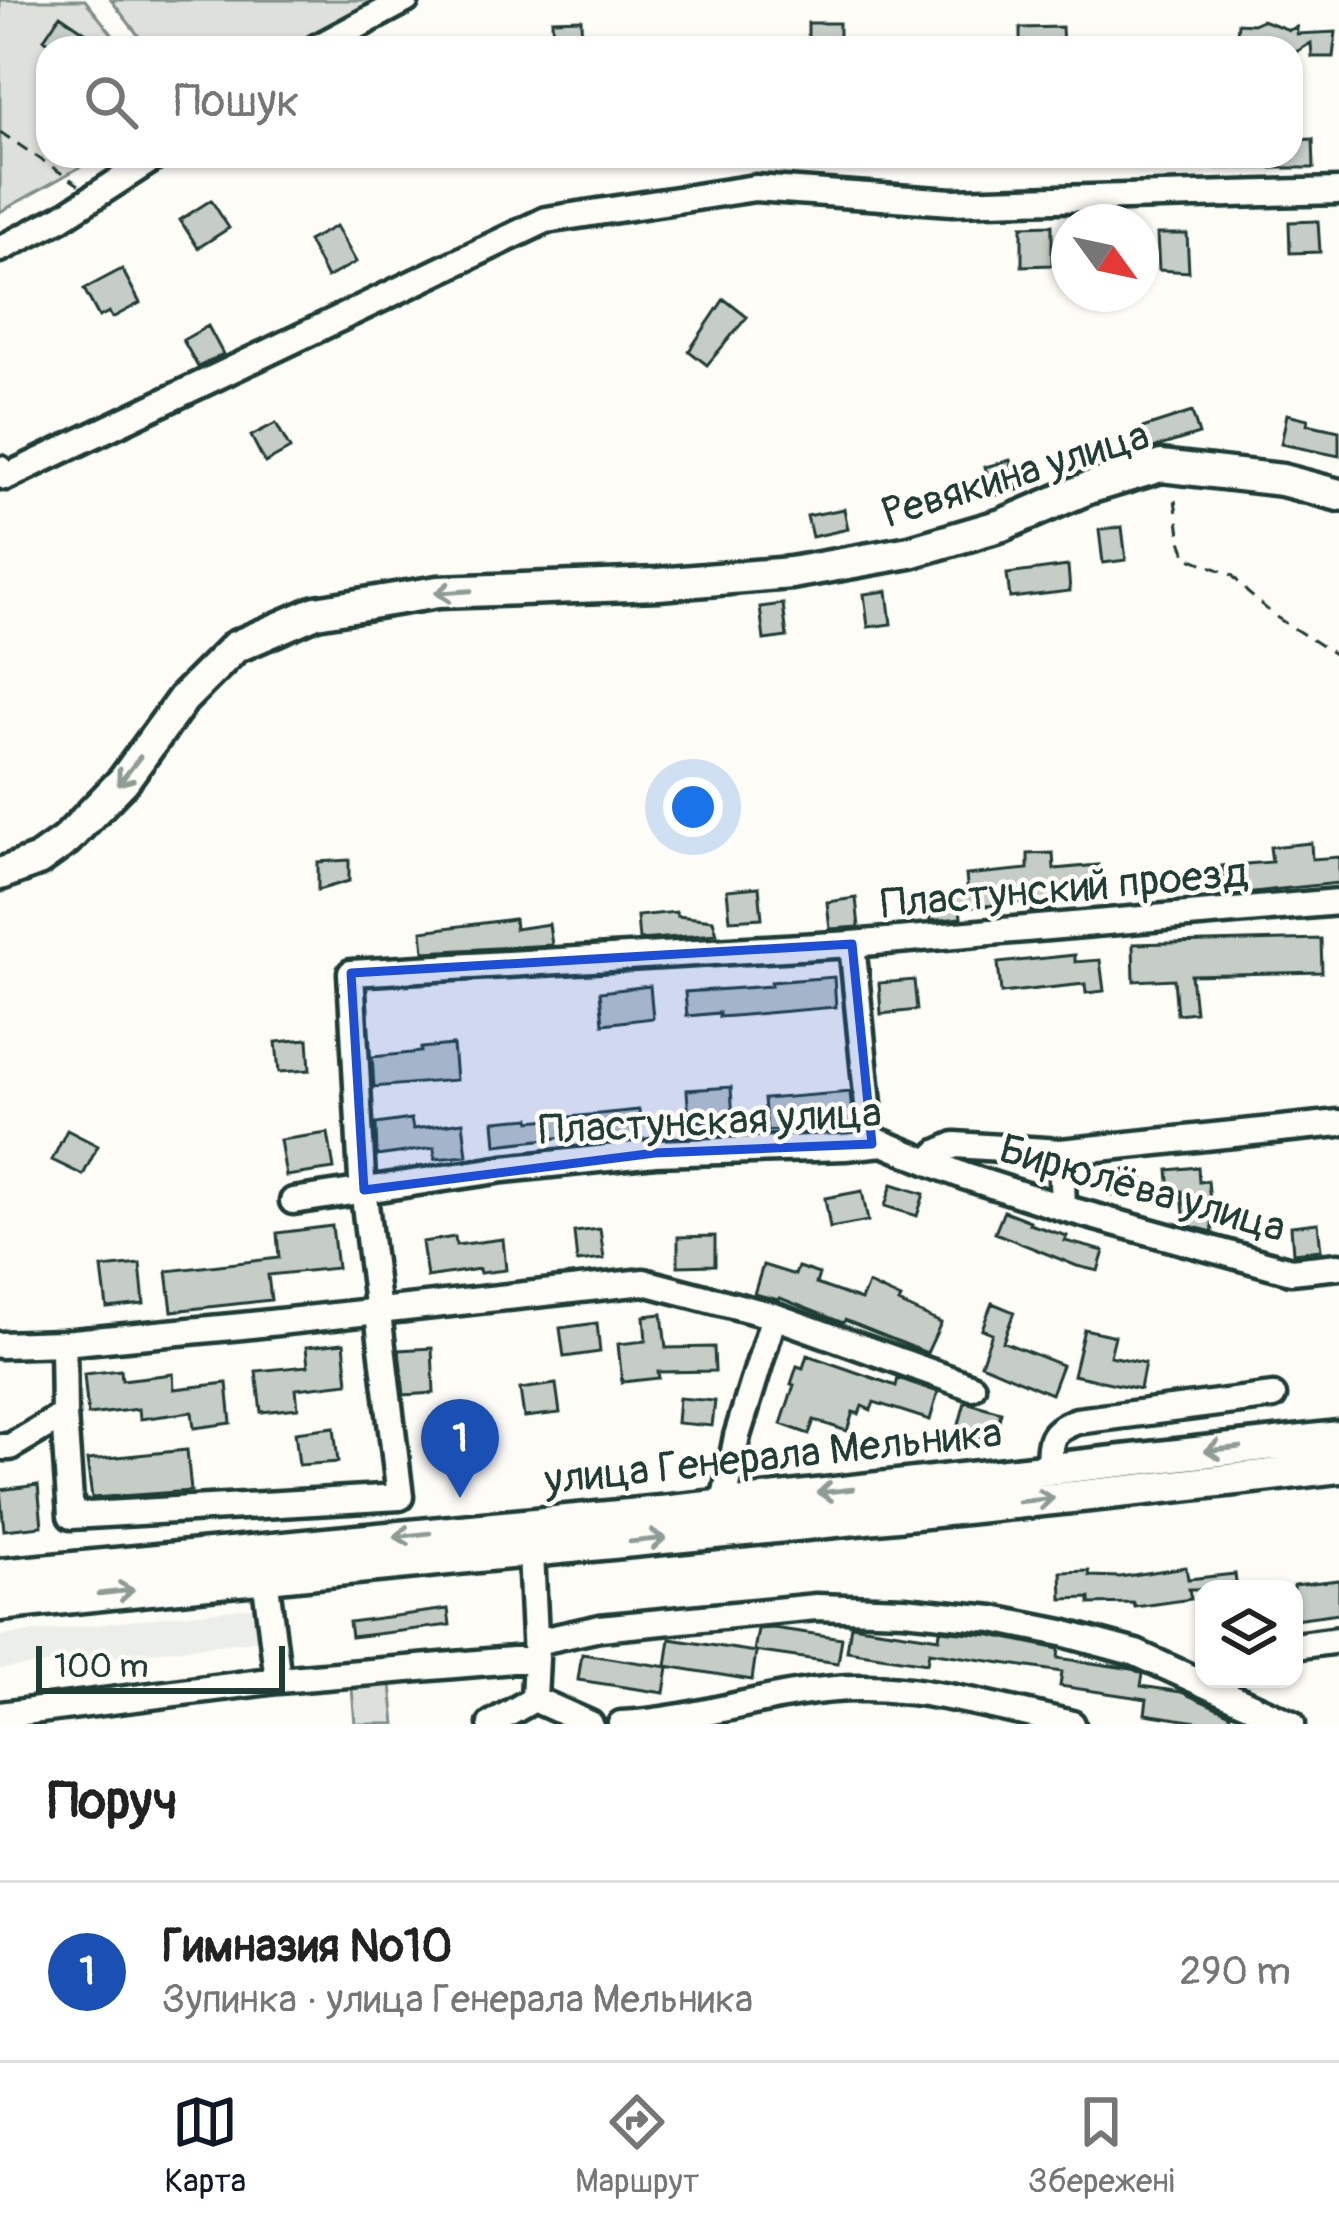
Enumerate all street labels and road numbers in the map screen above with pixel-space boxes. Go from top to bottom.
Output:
street label: Ревякина улица [876,410,1155,540]
street label: Пластунский проезд [879,847,1250,931]
street label: Пластунская улица [537,1087,883,1157]
street label: Бирюлёва улица [993,1123,1291,1255]
street label: улица Генерала Мельника [541,1407,1004,1507]

